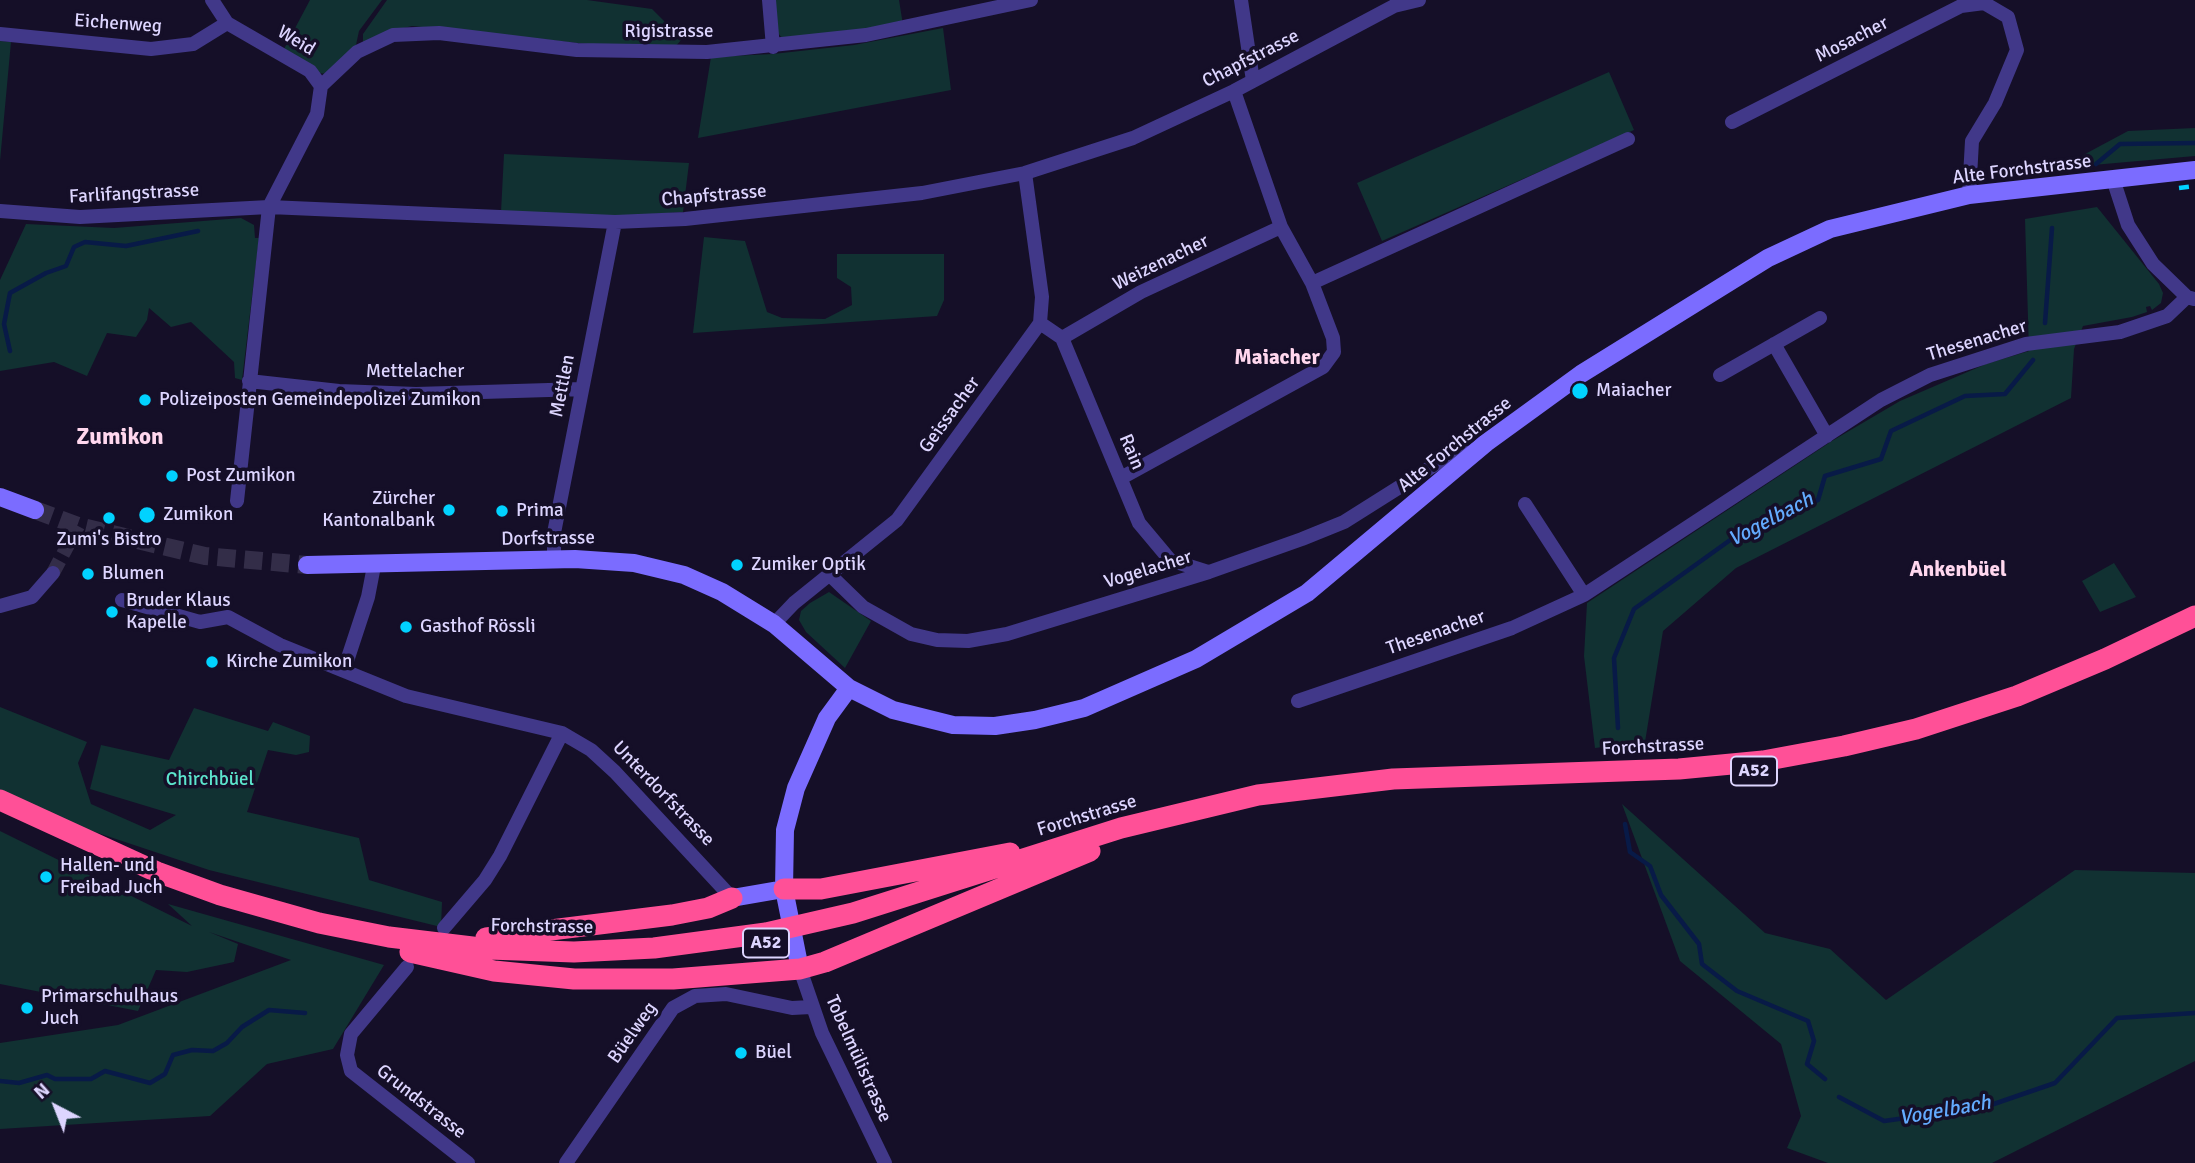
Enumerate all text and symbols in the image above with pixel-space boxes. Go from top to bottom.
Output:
street label: Eichenweg [73,10,163,38]
street label: Mosacher [1812,12,1892,68]
street label: Weid [273,21,319,61]
street label: Rigistrasse [624,21,714,43]
street label: Chapfstrasse [1199,25,1303,93]
street label: Alte Forchstrasse [1951,150,2093,190]
street label: Farlifangstrasse [68,179,200,209]
street label: Chapfstrasse [660,180,768,212]
street label: Weizenacher [1109,230,1213,296]
street label: Thesenacher [1925,315,2029,367]
district label: Maiacher [1234,345,1320,371]
street label: Mettlen [546,353,580,419]
street label: Mettelacher [366,361,464,383]
street label: Geissacher [915,372,985,458]
place label: Maiacher [1596,380,1672,402]
marker: Maiacher [1570,381,1590,401]
place label: Polizeiposten Gemeindepolizei Zumikon [159,389,481,411]
marker: Polizeiposten Gemeindepolizei Zumikon [137,392,153,408]
street label: Alte Forchstrasse [1394,392,1516,498]
district label: Zumikon [76,424,164,452]
street label: Rain [1113,431,1149,473]
place label: Post Zumikon [186,465,296,487]
marker: Post Zumikon [164,468,180,484]
water label: Vogelbach [1724,487,1818,553]
place label: Zürcher Kantonalbank [322,488,435,532]
place label: Prima [516,500,564,522]
marker: Zürcher Kantonalbank [441,502,457,518]
marker: Prima [494,503,510,519]
place label: Zumikon [163,504,233,526]
marker: Zumikon [137,505,157,525]
marker: Zumi's Bistro [101,510,117,526]
street label: Dorfstrasse [501,527,595,551]
place label: Zumi's Bistro [56,529,162,551]
street label: Vogelacher [1101,546,1195,594]
place label: Zumiker Optik [751,554,866,576]
marker: Zumiker Optik [729,557,745,573]
district label: Ankenbüel [1909,557,2007,583]
place label: Blumen [102,563,164,585]
marker: Blumen [80,566,96,582]
place label: Bruder Klaus Kapelle [126,590,231,634]
marker: Bruder Klaus Kapelle [104,604,120,620]
street label: Thesenacher [1384,605,1488,661]
place label: Gasthof Rössli [420,616,536,638]
marker: Gasthof Rössli [398,619,414,635]
place label: Kirche Zumikon [226,651,352,673]
marker: Kirche Zumikon [204,654,220,670]
street label: Forchstrasse [1601,733,1705,761]
street label: Unterdorfstrasse [607,737,719,851]
road number: A52 [1731,756,1777,786]
park label: Chirchbüel [166,769,254,791]
street label: Forchstrasse [1035,790,1139,842]
place label: Hallen- und Freibad Juch [60,855,163,899]
marker: Hallen- und Freibad Juch [38,869,54,885]
street label: Forchstrasse [490,915,594,939]
road number: A52 [743,928,789,958]
place label: Primarschulhaus Juch [41,986,178,1030]
street label: Tobelmülistrasse [820,992,896,1126]
street label: Büelweg [604,998,662,1068]
marker: Primarschulhaus Juch [19,1000,35,1016]
place label: Büel [755,1042,792,1064]
marker: Büel [733,1045,749,1061]
street label: Grundstrasse [372,1060,470,1144]
north arrow [21,1072,91,1142]
text: N [29,1078,55,1105]
water label: Vogelbach [1897,1091,1993,1131]

